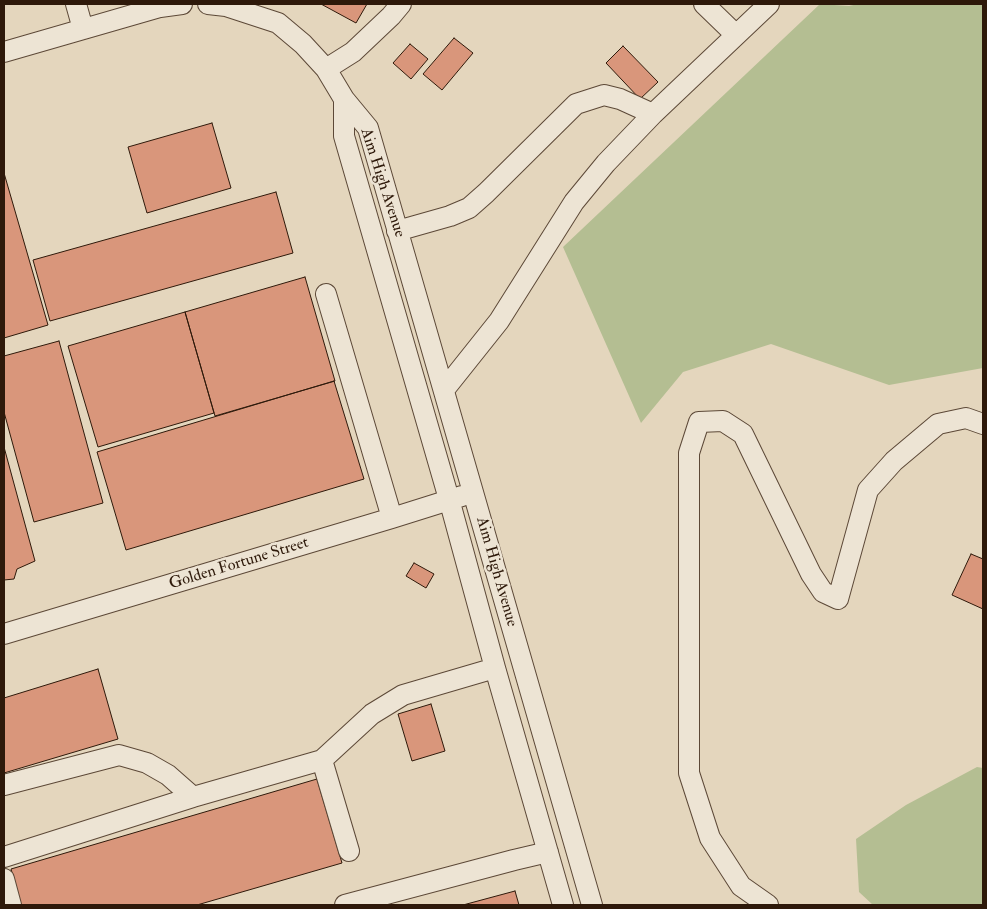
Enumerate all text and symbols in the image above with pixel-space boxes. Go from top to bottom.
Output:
street label: Aim High Avenue [355,126,409,240]
street label: Aim High Avenue [471,515,521,629]
street label: Golden Fortune Street [167,534,311,594]

